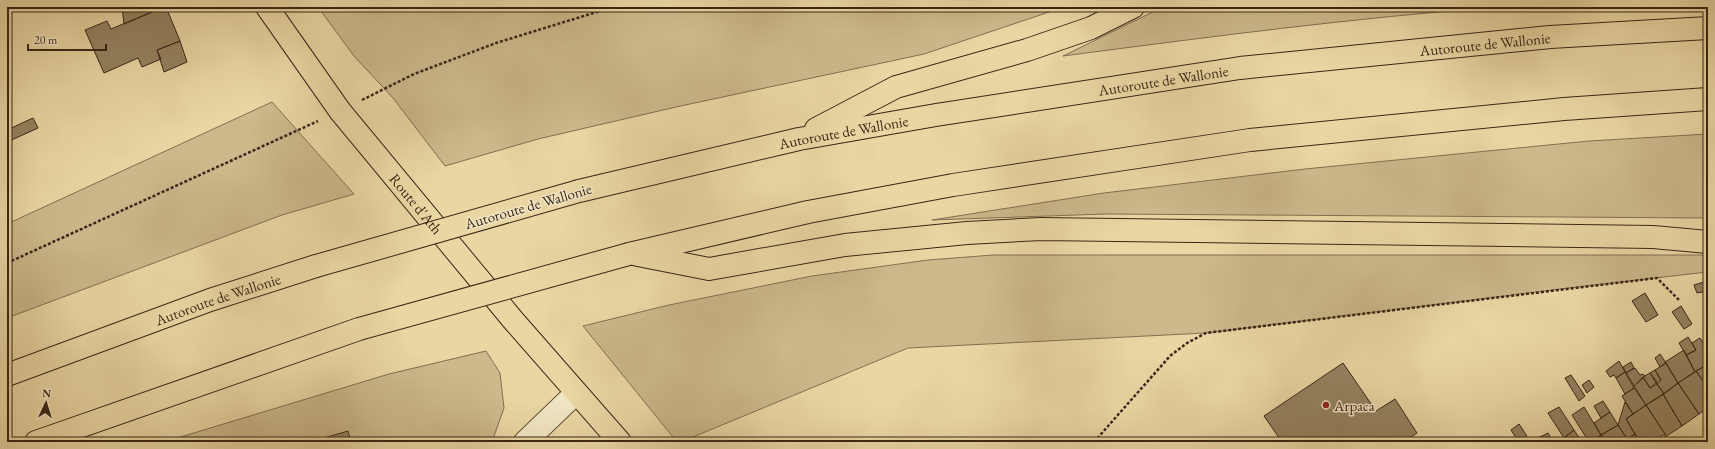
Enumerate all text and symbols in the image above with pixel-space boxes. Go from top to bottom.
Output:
scale bar [28,26,106,52]
street label: Autoroute de Wallonie [1418,28,1551,60]
text: 20 m [34,32,58,48]
street label: Autoroute de Wallonie [1096,60,1230,99]
street label: Autoroute de Wallonie [776,111,910,153]
street label: Route d'Ath [386,169,447,238]
street label: Autoroute de Wallonie [461,179,594,233]
street label: Autoroute de Wallonie [151,269,283,329]
north arrow [26,383,66,423]
text: N [42,386,52,400]
place label: Arpaca [1333,396,1375,415]
marker: Arpaca [1321,400,1331,410]

